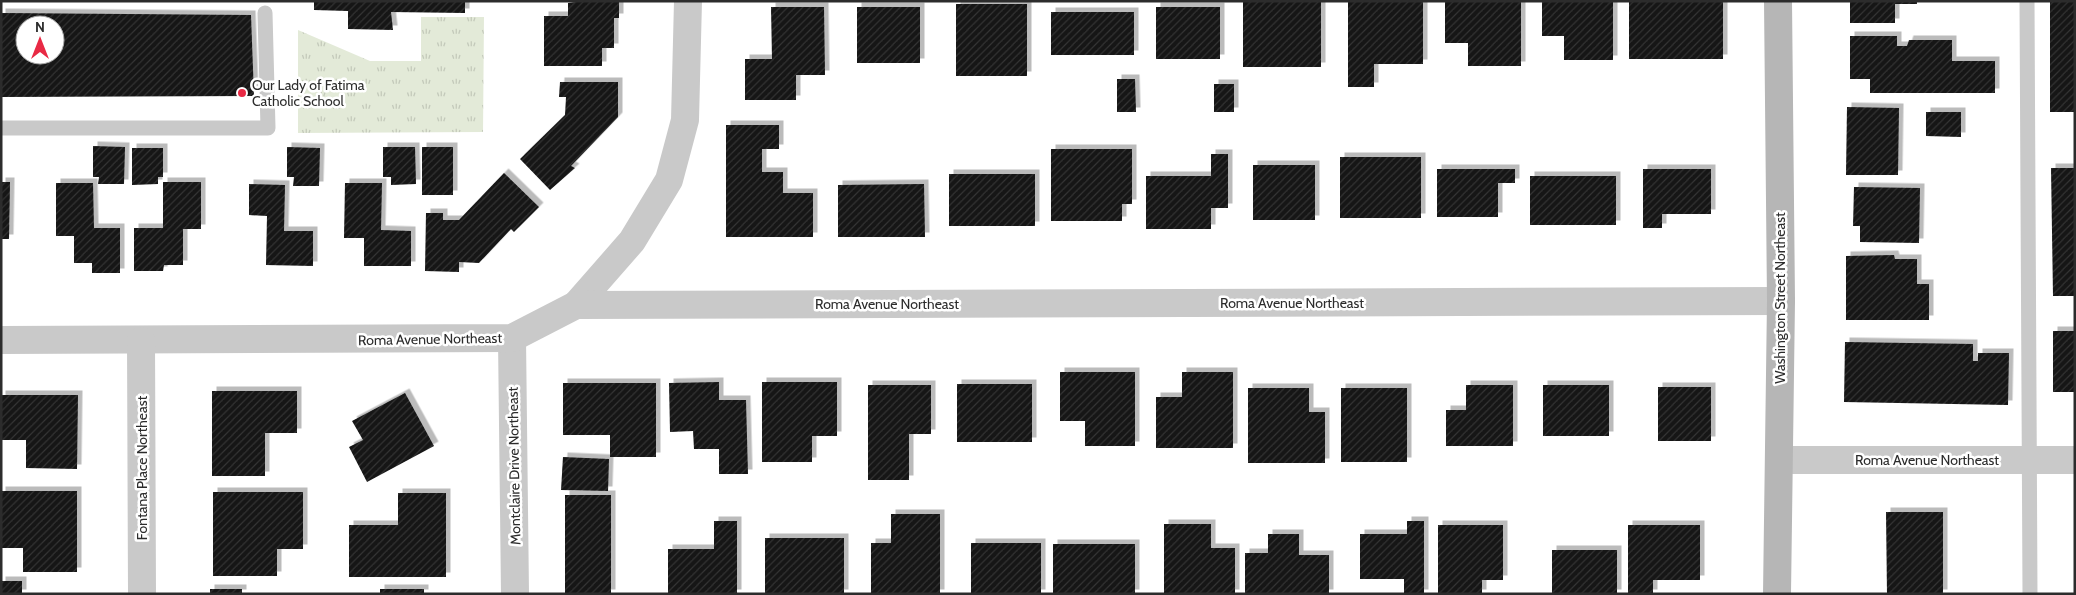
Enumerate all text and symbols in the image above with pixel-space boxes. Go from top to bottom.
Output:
north arrow [15,15,65,65]
text: N [35,18,45,36]
place label: Our Lady of Fatima Catholic School [252,76,365,110]
marker: Our Lady of Fatima Catholic School [236,87,248,99]
street label: Washington Street Northeast [1771,212,1789,384]
street label: Roma Avenue Northeast [1220,294,1364,312]
street label: Roma Avenue Northeast [815,295,959,313]
street label: Roma Avenue Northeast [358,329,502,349]
street label: Montclaire Drive Northeast [504,386,524,545]
street label: Fontana Place Northeast [133,396,151,540]
street label: Roma Avenue Northeast [1855,451,1999,469]

